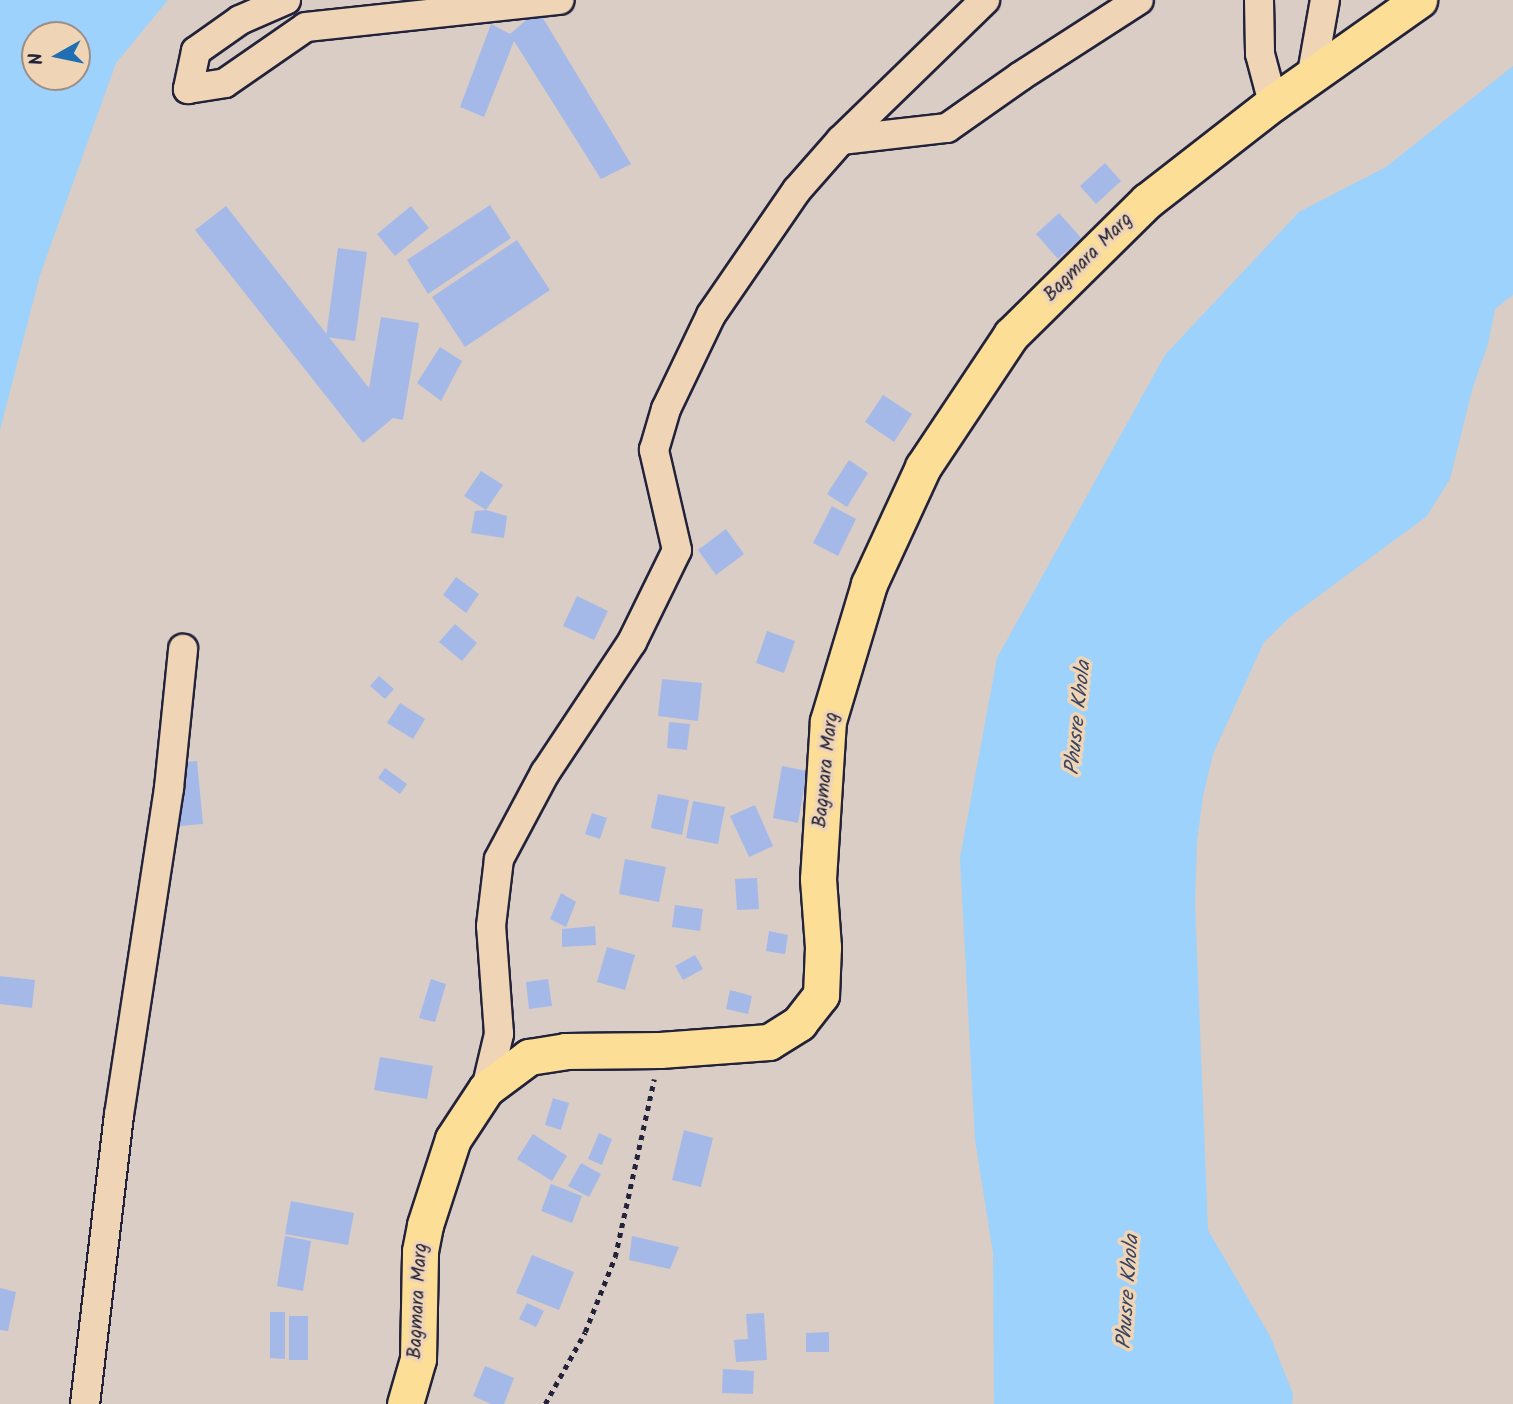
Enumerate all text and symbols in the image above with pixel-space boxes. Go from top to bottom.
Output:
north arrow [21,21,91,91]
text: N [21,51,53,67]
street label: Bagmara Marg [1040,209,1138,307]
water label: Phusre Khola [1060,660,1098,776]
street label: Bagmara Marg [810,711,844,829]
water label: Phusre Khola [1112,1234,1146,1350]
street label: Bagmara Marg [405,1242,433,1360]

